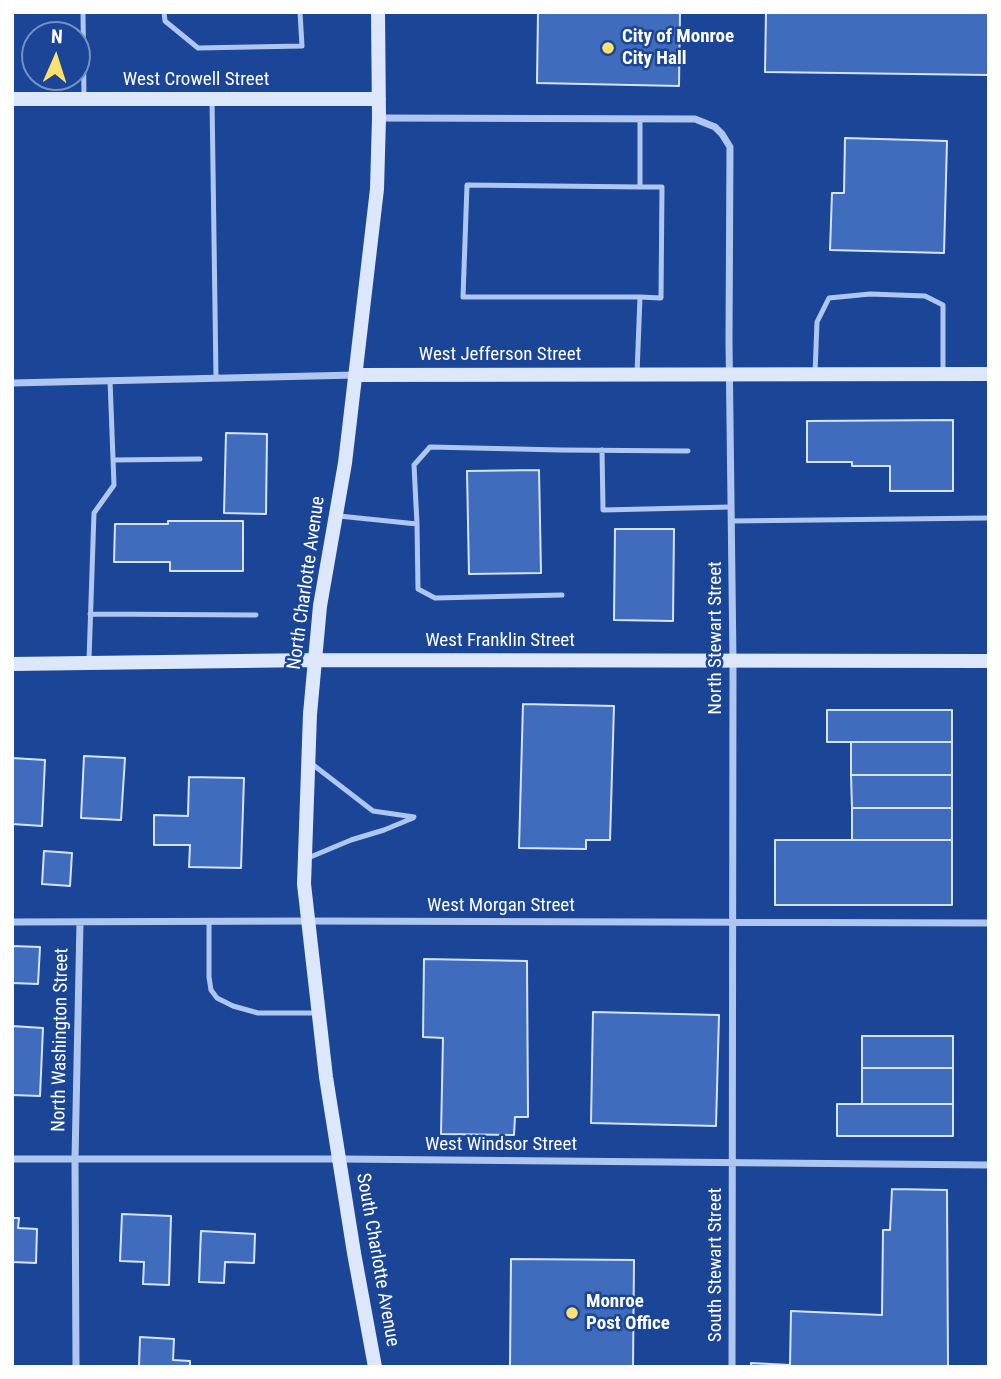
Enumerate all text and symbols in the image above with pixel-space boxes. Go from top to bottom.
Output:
north arrow [21,21,91,91]
text: N [51,25,63,48]
place label: City of Monroe City Hall [622,26,734,70]
marker: City of Monroe City Hall [600,40,616,56]
street label: West Crowell Street [123,69,269,91]
street label: West Jefferson Street [419,344,581,366]
street label: North Charlotte Avenue [284,495,330,671]
street label: North Stewart Street [705,561,727,715]
street label: West Franklin Street [425,630,575,652]
street label: West Morgan Street [427,895,575,917]
street label: North Washington Street [48,948,74,1132]
street label: West Windsor Street [425,1134,577,1156]
street label: South Charlotte Avenue [351,1172,403,1348]
street label: South Stewart Street [705,1188,727,1342]
place label: Monroe Post Office [586,1291,670,1335]
marker: Monroe Post Office [564,1305,580,1321]

